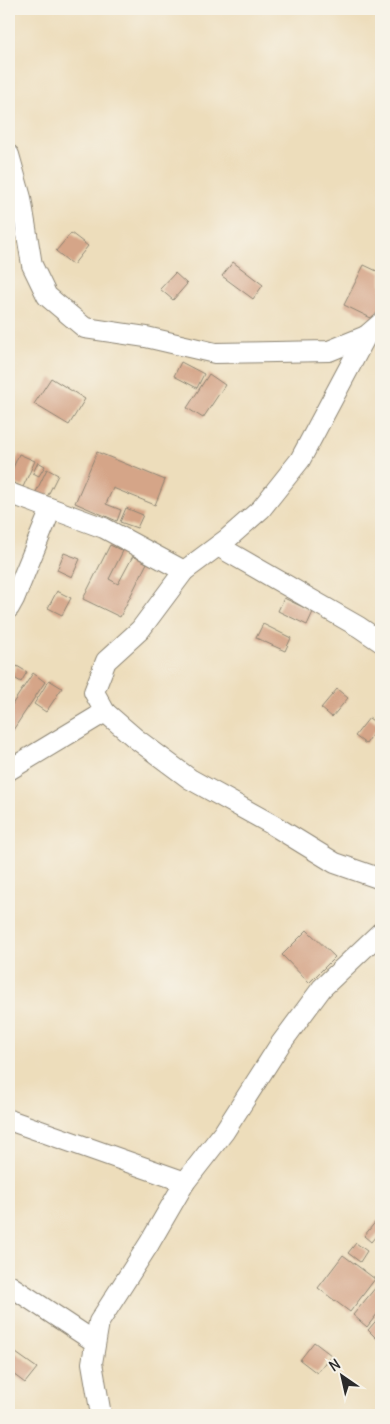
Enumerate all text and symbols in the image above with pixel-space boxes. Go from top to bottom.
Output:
north arrow [318,1352,368,1402]
text: N [326,1355,344,1375]

